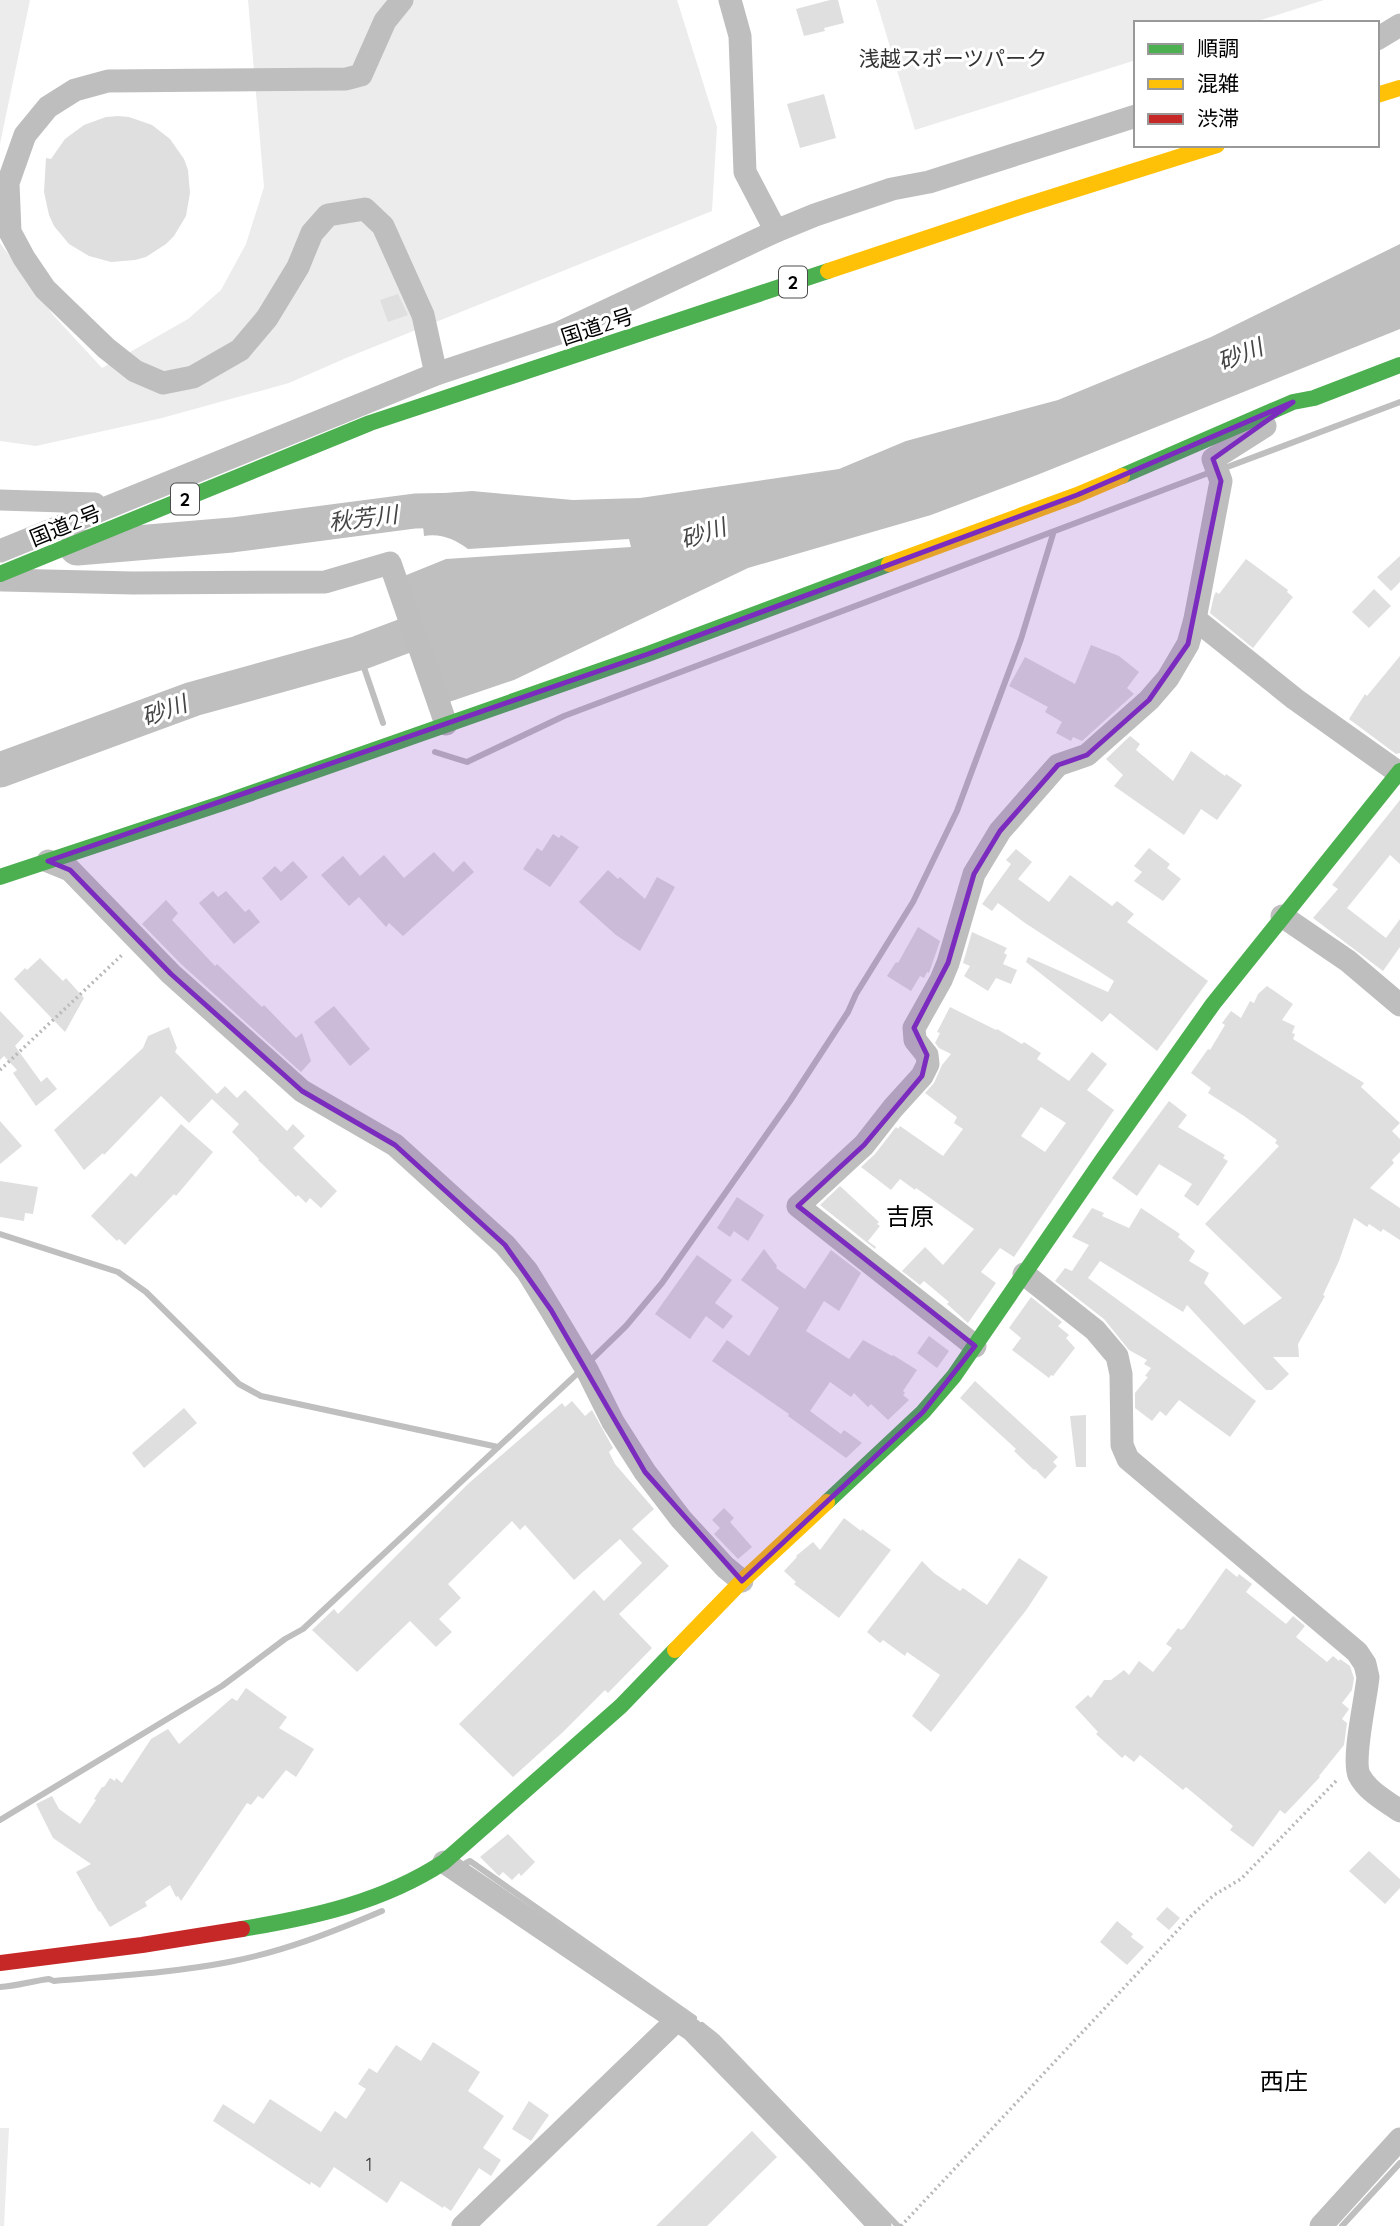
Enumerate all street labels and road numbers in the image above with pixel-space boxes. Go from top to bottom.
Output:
road number: 2 [779,266,807,298]
street label: 国道2号 [557,302,637,350]
road number: 2 [171,484,199,514]
street label: 国道2号 [26,499,104,551]

